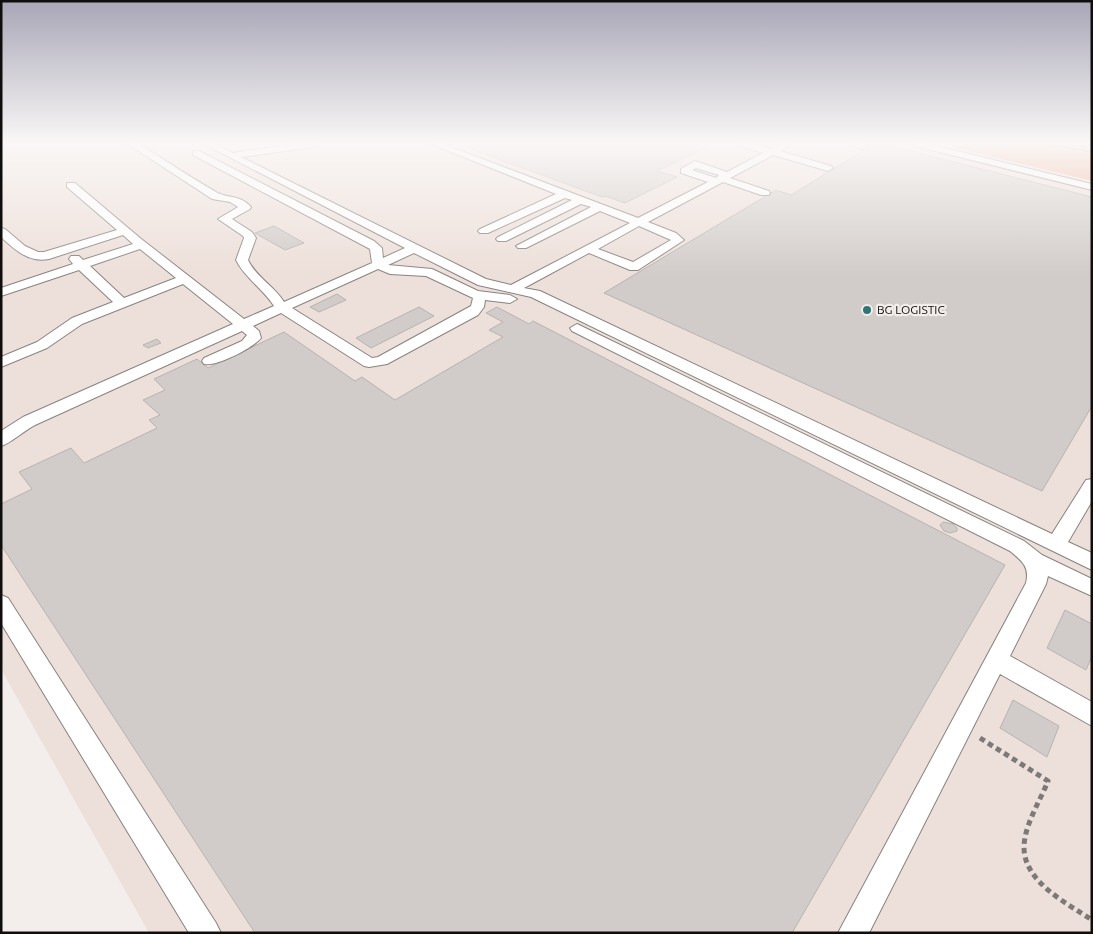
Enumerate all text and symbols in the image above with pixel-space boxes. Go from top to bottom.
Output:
place label: BG LOGISTIC [877,303,945,316]
marker: BG LOGISTIC [861,304,873,316]

